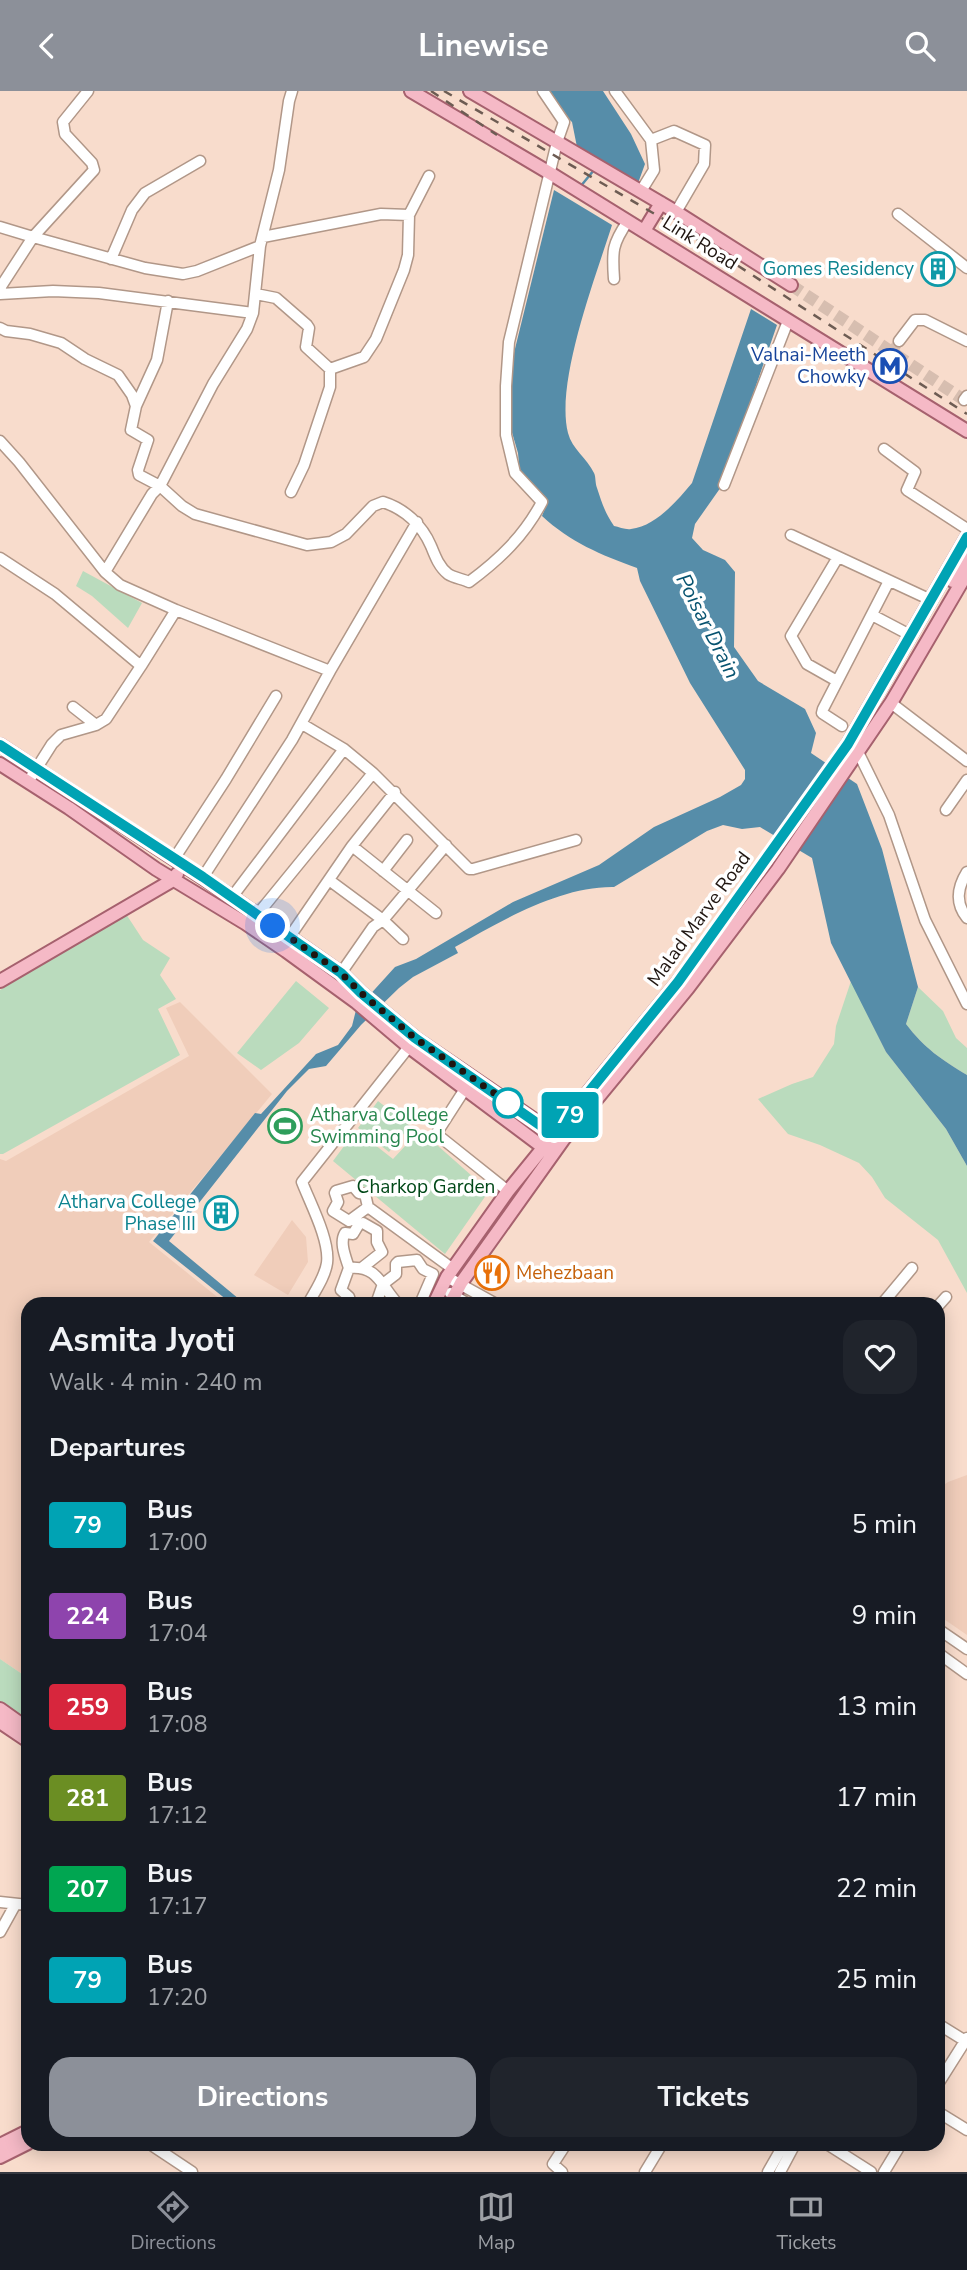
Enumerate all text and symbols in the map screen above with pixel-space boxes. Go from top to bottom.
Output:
text: Linewise [418,24,549,67]
icon: back [28,27,66,65]
icon: search [901,27,939,65]
street label: Link Road [657,210,743,276]
building icon: Gomes Residency [919,250,957,288]
place label: Gomes Residency [762,256,914,282]
place label: Valnai-Meeth Chowky [750,342,866,390]
metro station icon: Valnai-Meeth Chowky [871,347,909,385]
water label: Poisar Drain [670,569,746,683]
street label: Malad Marve Road [641,846,757,992]
your location [255,908,290,943]
unlabelled marker [493,1088,523,1118]
line badge: 79 [538,1092,602,1138]
text: 79 [556,1099,584,1131]
place label: Atharva College Swimming Pool [310,1102,448,1150]
sports icon: Atharva College Swimming Pool [266,1107,304,1145]
park label: Charkop Garden [357,1174,495,1200]
place label: Atharva College Phase III [58,1189,196,1237]
building icon: Atharva College Phase III [202,1194,240,1232]
restaurant icon: Mehezbaan [473,1254,511,1292]
place label: Mehezbaan [516,1260,614,1286]
text: Asmita Jyoti [49,1318,235,1363]
button: heart [843,1320,917,1394]
text: Walk · 4 min · 240 m [49,1367,262,1398]
text: Departures [49,1430,185,1465]
text: Bus [147,1492,193,1527]
text: 5 min [852,1507,917,1542]
text: 79 [73,1509,102,1541]
text: 17:00 [147,1527,207,1558]
text: Bus [147,1583,193,1618]
text: 9 min [852,1598,917,1633]
text: 224 [66,1600,109,1632]
text: 17:04 [147,1618,207,1649]
text: Bus [147,1674,193,1709]
text: 13 min [836,1689,917,1724]
text: 259 [66,1691,109,1723]
text: 17:08 [147,1709,207,1740]
text: Bus [147,1765,193,1800]
text: 17 min [836,1780,917,1815]
text: 281 [66,1782,109,1814]
text: 17:12 [147,1800,207,1831]
text: Bus [147,1856,193,1891]
text: 22 min [836,1871,917,1906]
text: 207 [66,1873,109,1905]
text: 17:17 [147,1891,207,1922]
text: Bus [147,1947,193,1982]
text: 25 min [836,1962,917,1997]
text: 79 [73,1964,102,1996]
text: 17:20 [147,1982,207,2013]
button: Directions [49,2057,476,2137]
button: Tickets [490,2057,917,2137]
tab: Directions [131,2188,216,2256]
tab: Map [477,2188,515,2256]
tab: Tickets [777,2188,836,2256]

